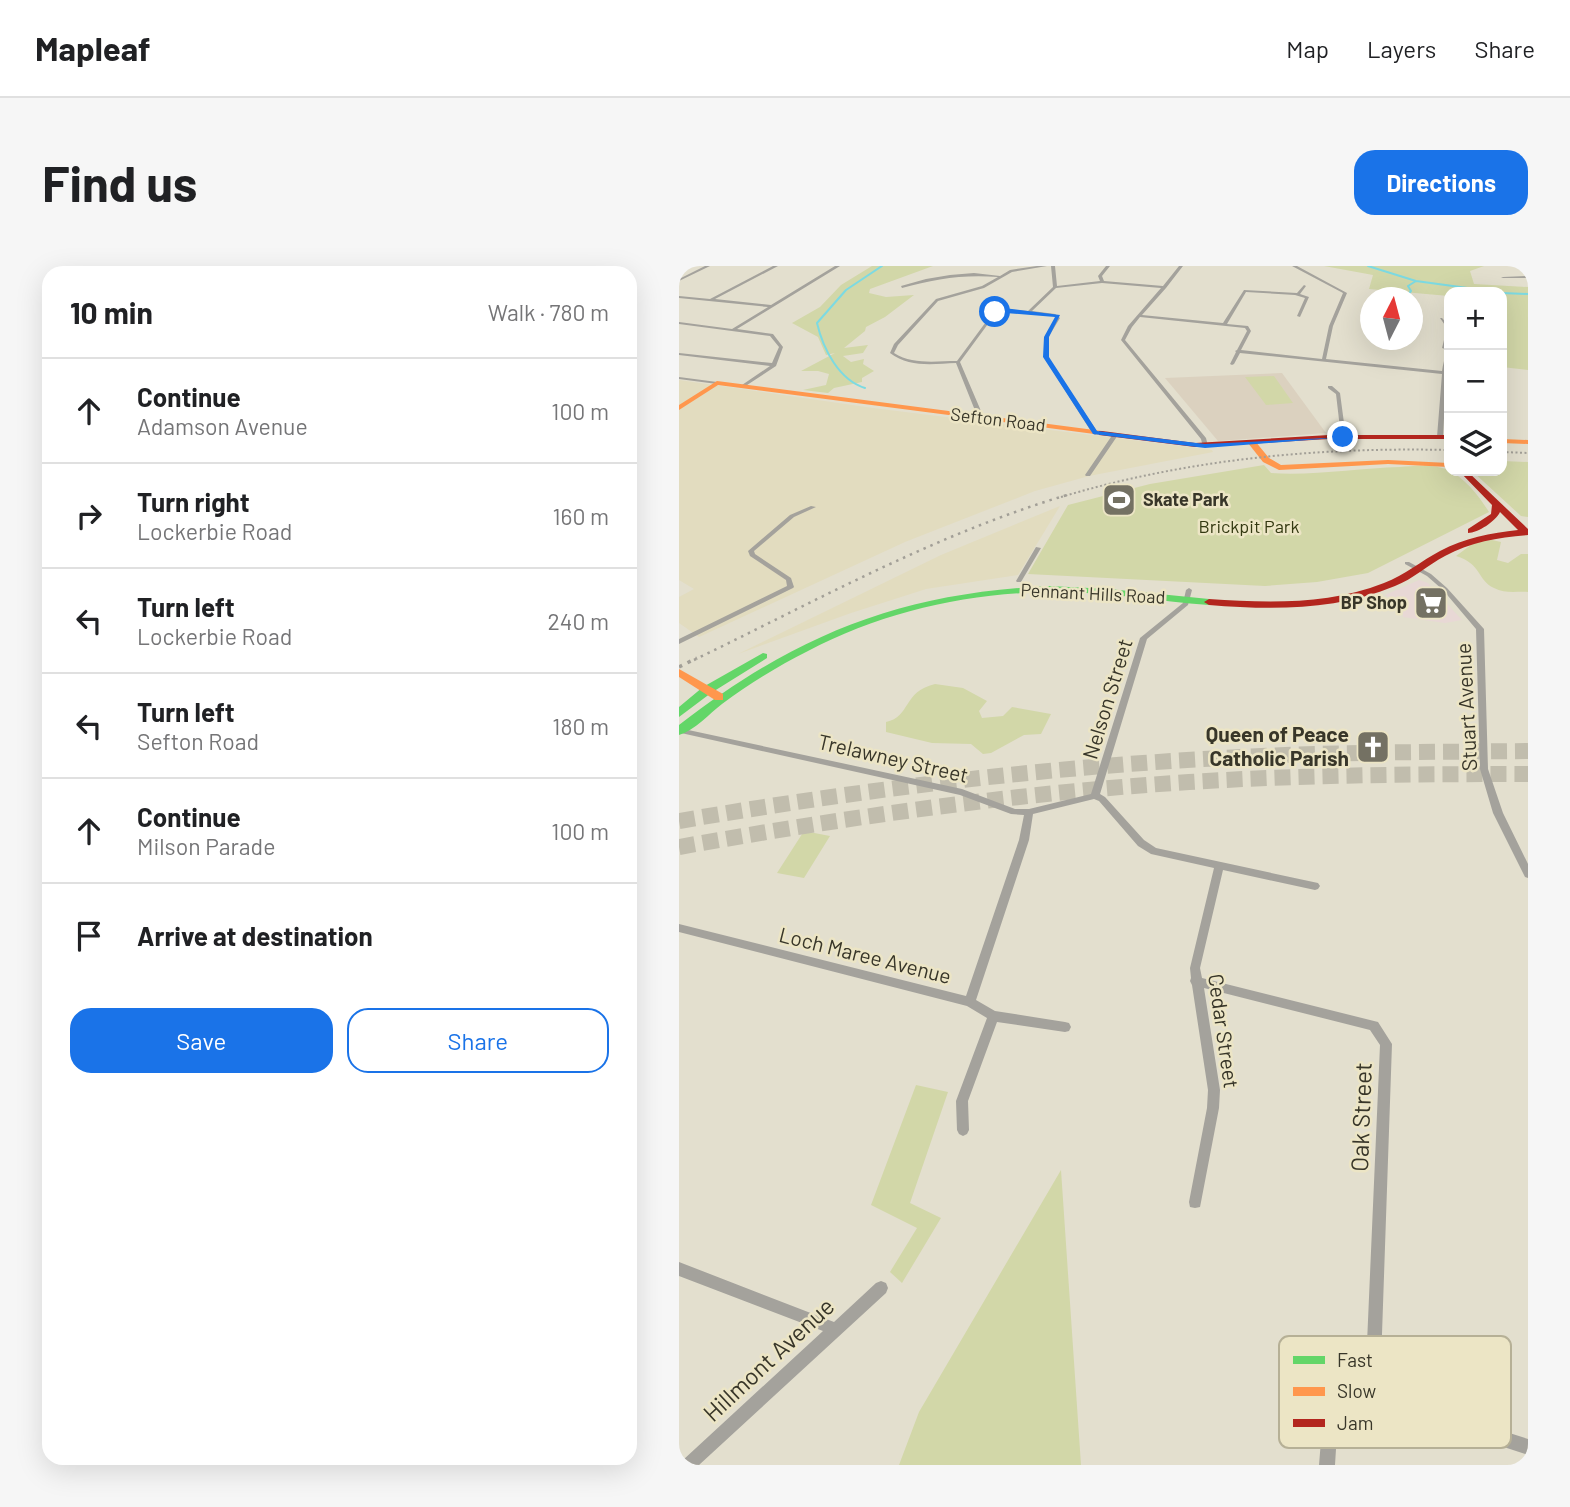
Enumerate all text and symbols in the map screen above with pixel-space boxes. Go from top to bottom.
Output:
text: Mapleaf [35,28,151,68]
text: Map [1286,34,1329,63]
text: Layers [1367,34,1436,63]
text: Share [1474,34,1535,63]
button: Directions [1354,150,1528,215]
text: Find us [42,153,197,212]
north arrow [1360,287,1423,350]
map controls [1444,287,1507,476]
button: + [1444,287,1507,350]
text: 10 min [70,294,153,330]
route start [979,296,1010,327]
text: Walk · 780 m [488,298,609,326]
button: − [1444,350,1507,413]
text: Continue [137,381,241,412]
icon: ahead [70,392,108,430]
text: 100 m [551,397,609,425]
street label: Sefton Road [949,402,1047,436]
text: Adamson Avenue [137,412,308,440]
button: layers [1444,413,1507,476]
route end [1327,421,1358,452]
sports icon: Skate Park [1100,481,1138,519]
text: Turn right [137,486,250,517]
place label: Skate Park [1143,488,1229,510]
icon: right [70,497,108,535]
text: 160 m [552,502,609,530]
park label: Brickpit Park [1199,515,1299,537]
text: Lockerbie Road [137,517,292,545]
street label: Pennant Hills Road [1020,578,1166,608]
supermarket icon: BP Shop [1412,584,1450,622]
text: Turn left [137,591,235,622]
place label: BP Shop [1341,591,1407,613]
icon: left [70,602,108,640]
text: 240 m [547,607,609,635]
text: Lockerbie Road [137,622,292,650]
street label: Nelson Street [1076,635,1137,762]
street label: Stuart Avenue [1450,642,1481,772]
text: Turn left [137,696,235,727]
icon: left [70,707,108,745]
text: 180 m [552,712,609,740]
place label: Queen of Peace Catholic Parish [1206,721,1349,770]
text: Sefton Road [137,727,259,755]
street label: Trelawney Street [816,728,971,787]
church icon: Queen of Peace Catholic Parish [1354,728,1392,766]
text: Continue [137,801,241,832]
icon: ahead [70,812,108,850]
text: 100 m [551,817,609,845]
text: Milson Parade [137,832,275,860]
icon: arrive [70,917,108,955]
text: Arrive at destination [137,920,373,951]
street label: Loch Maree Avenue [777,921,954,988]
street label: Cedar Street [1204,972,1245,1090]
button: Save [70,1008,333,1073]
button: Share [347,1008,609,1073]
street label: Oak Street [1344,1062,1377,1172]
street label: Hillmont Avenue [697,1291,839,1427]
legend [1279,1336,1511,1448]
text: Fast [1337,1348,1373,1371]
text: Slow [1337,1379,1376,1402]
text: Jam [1337,1411,1373,1434]

